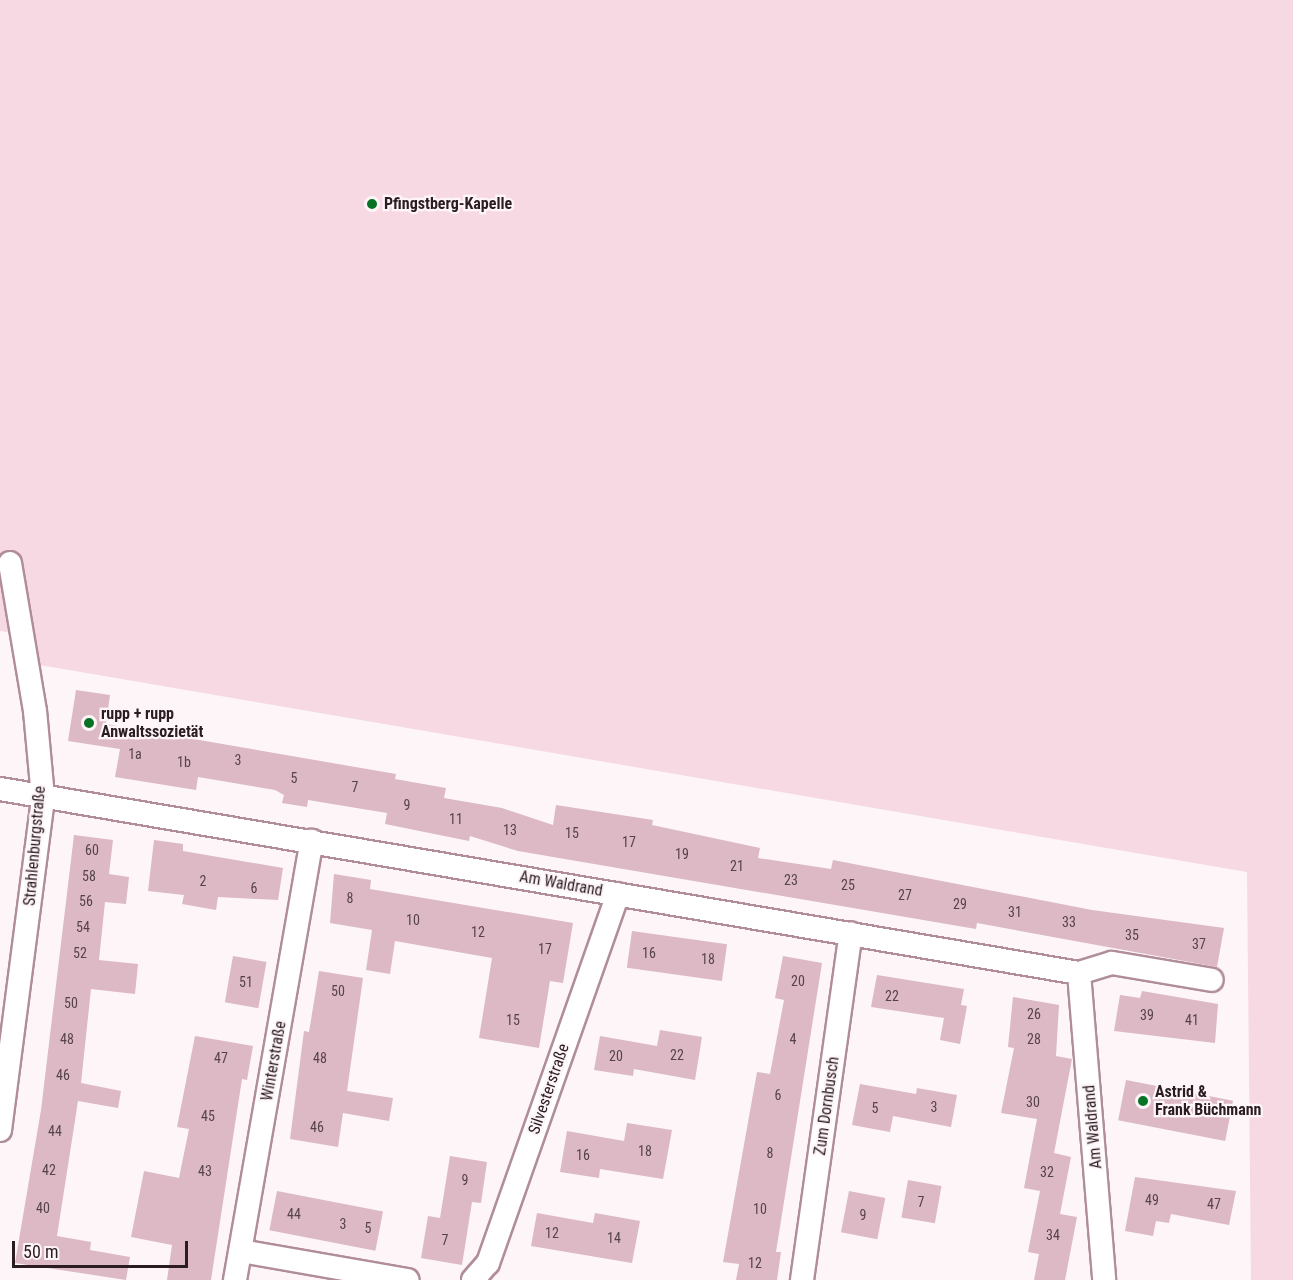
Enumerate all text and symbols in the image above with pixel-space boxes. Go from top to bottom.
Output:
place label: Pfingstberg-Kapelle [384,194,512,214]
marker: Pfingstberg-Kapelle [365,197,379,211]
place label: rupp + rupp Anwaltssozietät [101,704,203,742]
marker: rupp + rupp Anwaltssozietät [82,716,96,730]
house number: 1a [128,746,142,762]
house number: 3 [235,752,241,768]
house number: 1b [177,754,191,770]
house number: 5 [291,770,297,786]
house number: 7 [352,779,358,795]
street label: Strahlenburgstraße [20,785,50,907]
house number: 9 [404,797,410,813]
house number: 11 [449,811,463,827]
house number: 13 [503,822,517,838]
house number: 15 [565,825,579,841]
house number: 17 [622,834,636,850]
house number: 60 [85,842,99,858]
house number: 19 [675,846,689,862]
house number: 21 [730,858,744,874]
street label: Am Waldrand [518,867,604,901]
house number: 58 [82,868,96,884]
house number: 23 [784,872,798,888]
house number: 2 [200,873,206,889]
house number: 25 [841,877,855,893]
house number: 6 [251,880,257,896]
house number: 27 [898,887,912,903]
house number: 8 [347,890,353,906]
house number: 56 [79,893,93,909]
house number: 29 [953,896,967,912]
house number: 31 [1008,904,1022,920]
house number: 10 [406,912,420,928]
house number: 33 [1062,914,1076,930]
house number: 54 [76,919,90,935]
house number: 12 [471,924,485,940]
house number: 35 [1125,927,1139,943]
house number: 37 [1192,936,1206,952]
house number: 17 [538,941,552,957]
house number: 52 [73,945,87,961]
house number: 16 [642,945,656,961]
house number: 18 [701,951,715,967]
house number: 20 [791,973,805,989]
house number: 51 [239,974,253,990]
house number: 50 [331,983,345,999]
house number: 22 [885,988,899,1004]
house number: 50 [64,995,78,1011]
house number: 26 [1027,1006,1041,1022]
house number: 39 [1140,1007,1154,1023]
house number: 15 [506,1012,520,1028]
house number: 41 [1185,1012,1199,1028]
street label: Winterstraße [258,1020,290,1102]
house number: 48 [60,1031,74,1047]
house number: 4 [790,1031,796,1047]
house number: 28 [1027,1031,1041,1047]
street label: Silvesterstraße [525,1041,573,1137]
house number: 22 [670,1047,684,1063]
house number: 20 [609,1048,623,1064]
house number: 47 [214,1050,228,1066]
house number: 48 [313,1050,327,1066]
street label: Zum Dornbusch [811,1055,843,1157]
house number: 46 [56,1067,70,1083]
place label: Astrid & Frank Büchmann [1155,1082,1261,1120]
street label: Am Waldrand [1080,1084,1106,1170]
house number: 6 [775,1087,781,1103]
house number: 30 [1026,1094,1040,1110]
marker: Astrid & Frank Büchmann [1136,1094,1150,1108]
house number: 3 [931,1099,937,1115]
house number: 5 [872,1100,878,1116]
house number: 45 [201,1108,215,1124]
house number: 46 [310,1119,324,1135]
house number: 44 [48,1123,62,1139]
house number: 18 [638,1143,652,1159]
house number: 8 [767,1145,773,1161]
house number: 16 [576,1147,590,1163]
house number: 42 [42,1162,56,1178]
house number: 43 [198,1163,212,1179]
house number: 32 [1040,1164,1054,1180]
house number: 9 [462,1172,468,1188]
house number: 49 [1145,1192,1159,1208]
house number: 7 [918,1194,924,1210]
house number: 47 [1207,1196,1221,1212]
house number: 40 [36,1200,50,1216]
house number: 10 [753,1201,767,1217]
house number: 44 [287,1206,301,1222]
house number: 9 [860,1207,866,1223]
house number: 3 [340,1216,346,1232]
house number: 5 [365,1220,371,1236]
house number: 12 [545,1225,559,1241]
house number: 34 [1046,1227,1060,1243]
scale bar [15,1229,190,1267]
house number: 14 [607,1230,621,1246]
house number: 7 [442,1232,448,1248]
text: 50 m [23,1241,58,1262]
house number: 12 [748,1255,762,1271]

